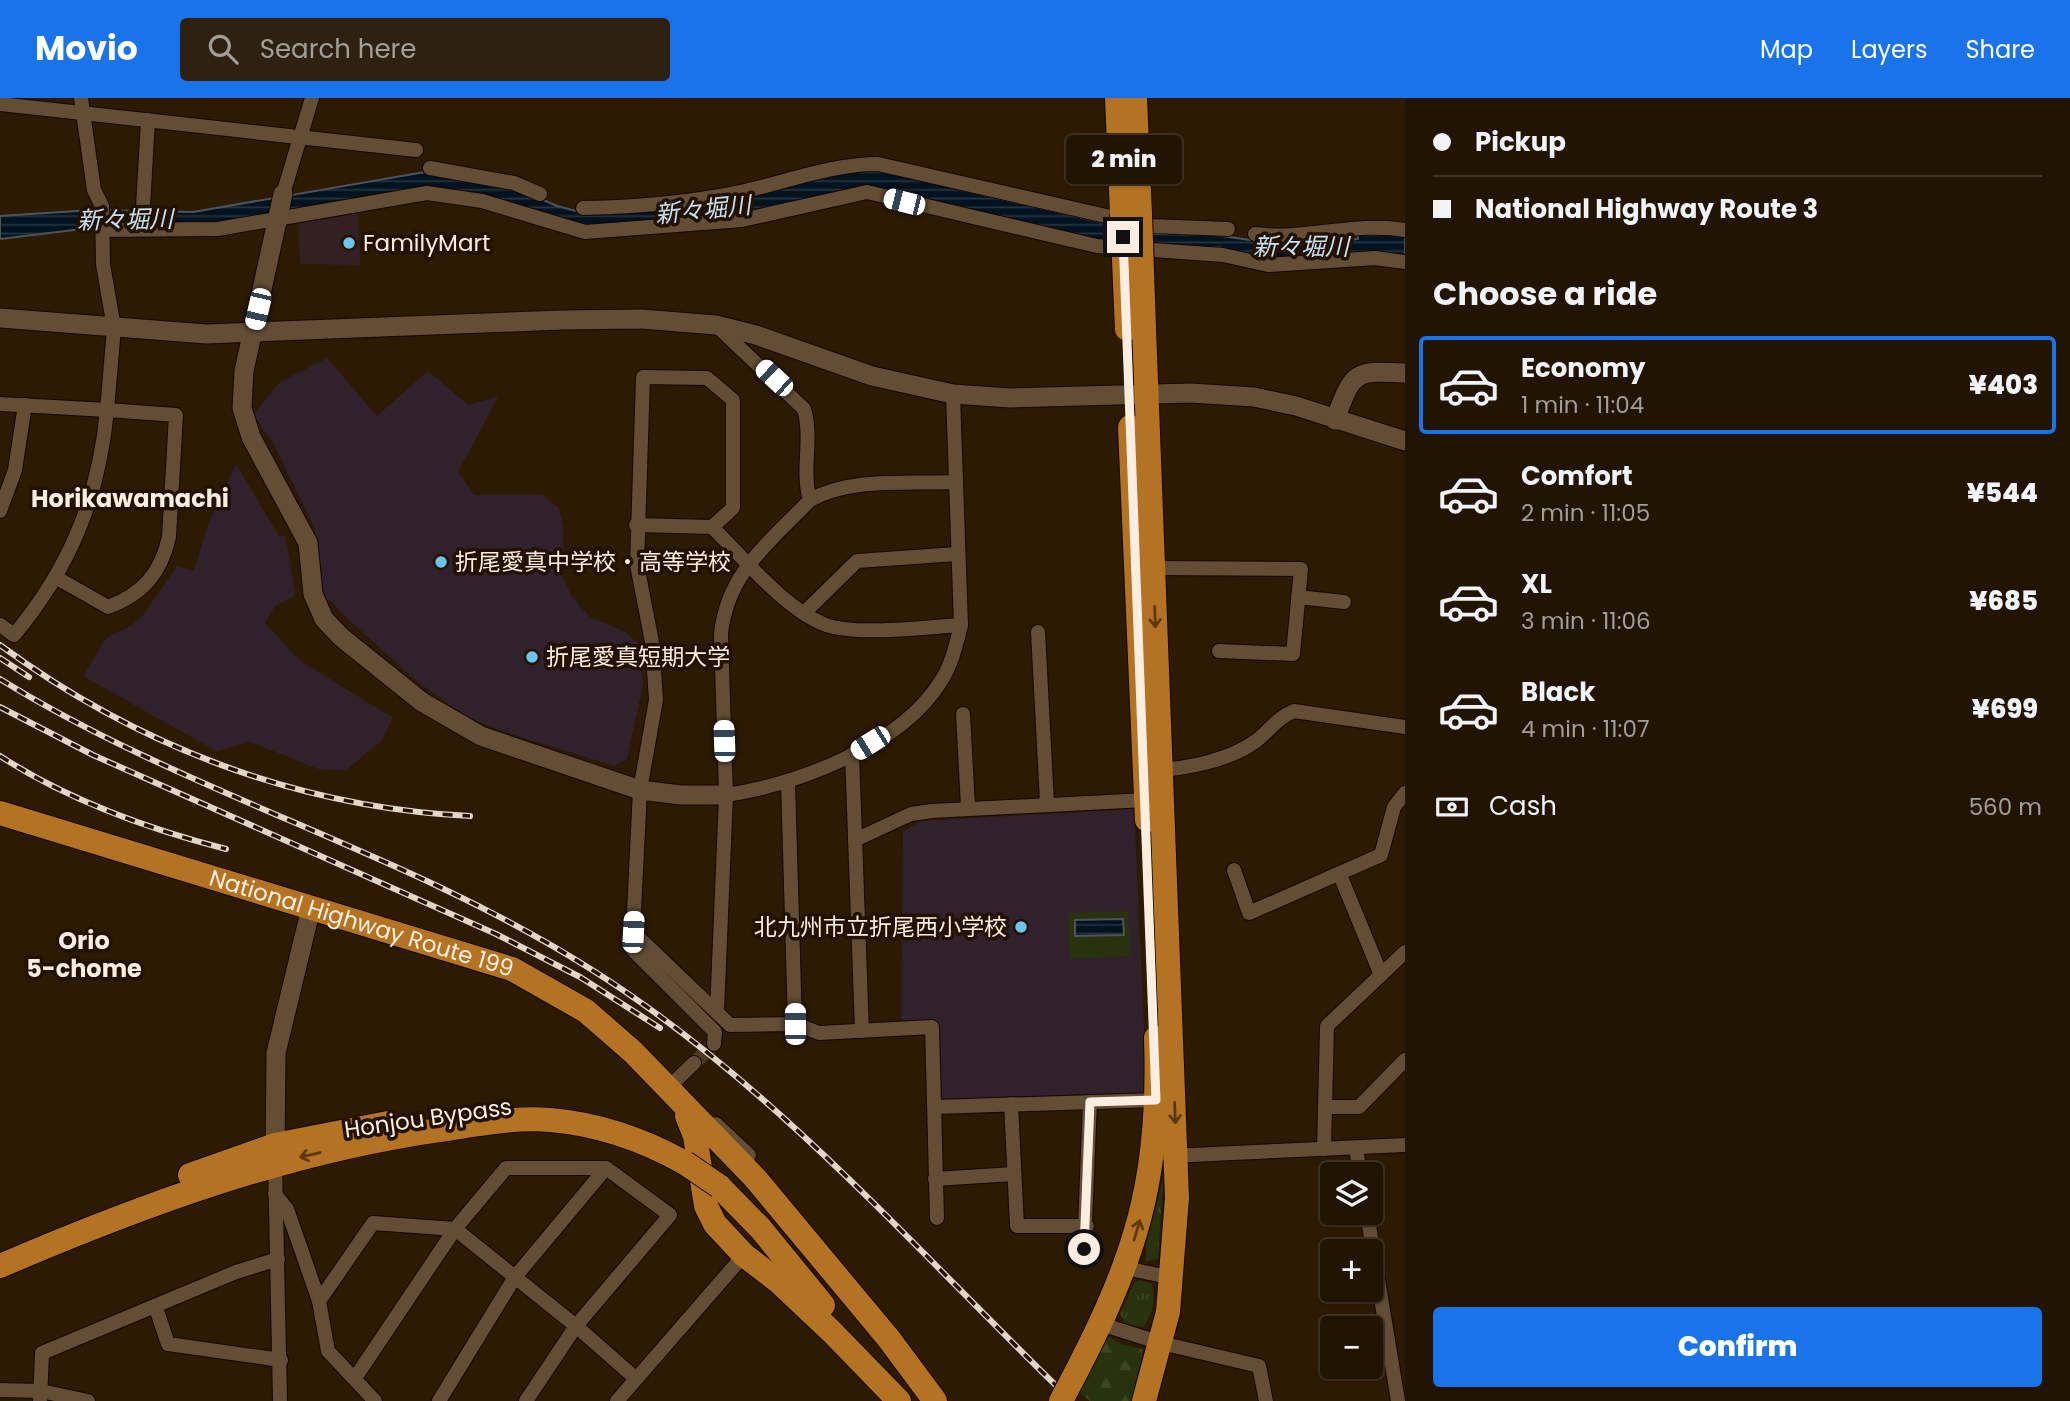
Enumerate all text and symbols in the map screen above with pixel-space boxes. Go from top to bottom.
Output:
search box [180,18,670,81]
text: Movio [35,25,138,72]
icon: search [204,30,242,68]
text: Search here [260,31,416,67]
text: Map [1760,33,1813,66]
text: Layers [1851,33,1927,66]
text: Share [1965,33,2035,66]
text: Pickup [1475,124,1566,160]
callout: 2 min [1065,136,1181,184]
text: 2 min [1092,143,1156,175]
car [882,187,927,217]
water label: 新々堀川 [653,188,755,231]
text: National Highway Route 3 [1475,191,1818,227]
water label: 新々堀川 [77,202,176,237]
route end [1107,221,1139,253]
place label: FamilyMart [363,227,490,259]
water label: 新々堀川 [1253,230,1352,263]
marker: FamilyMart [341,235,357,251]
text: Choose a ride [1433,271,1657,316]
car [244,286,273,332]
text: Economy [1521,350,1645,386]
icon: car [1437,354,1500,417]
car [752,356,797,400]
text: ¥403 [1969,367,2038,403]
text: 1 min · 11:04 [1521,389,1644,421]
text: Comfort [1521,458,1633,494]
icon: car [1437,462,1500,525]
text: ¥544 [1967,475,2038,511]
district label: Horikawamachi [31,482,229,515]
text: 2 min · 11:05 [1521,497,1650,529]
place label: 折尾愛真中学校・高等学校 [455,546,731,578]
marker: 折尾愛真中学校・高等学校 [433,554,449,570]
text: XL [1521,566,1552,602]
icon: car [1437,570,1500,633]
text: ¥685 [1969,583,2038,619]
one-way arrow [1148,605,1161,628]
text: 3 min · 11:06 [1521,605,1651,637]
place label: 折尾愛真短期大学 [546,641,730,673]
marker: 折尾愛真短期大学 [524,649,540,665]
text: Black [1521,674,1595,710]
icon: car [1437,678,1500,741]
text: ¥699 [1972,691,2038,727]
text: 4 min · 11:07 [1521,713,1649,745]
car [713,720,736,762]
car [847,723,894,763]
icon: cash [1433,788,1471,826]
text: Cash [1489,788,1557,824]
text: 560 m [1969,791,2042,823]
street label: National Highway Route 199 [205,862,518,985]
car [622,910,645,954]
place label: 北九州市立折尾西小学校 [754,911,1007,943]
marker: 北九州市立折尾西小学校 [1013,919,1029,935]
district label: Orio 5-chome [26,924,142,985]
car [785,1003,806,1045]
street label: Honjou Bypass [342,1090,514,1146]
one-way arrow [1168,1101,1181,1124]
one-way arrow [299,1149,322,1163]
map controls [1320,1162,1383,1379]
button: layers [1320,1162,1383,1225]
one-way arrow [1132,1219,1145,1241]
route start [1068,1233,1100,1265]
button: + [1320,1239,1383,1302]
button: Confirm [1433,1307,2042,1387]
button: − [1320,1316,1383,1379]

